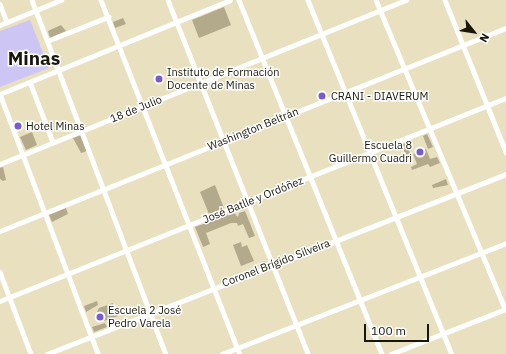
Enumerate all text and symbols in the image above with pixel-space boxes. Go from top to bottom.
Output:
north arrow [454,12,494,52]
text: N [476,31,492,45]
district label: Minas [8,48,60,70]
place label: Instituto de Formación Docente de Minas [167,66,279,92]
marker: Instituto de Formación Docente de Minas [154,74,164,84]
place label: CRANI - DIAVERUM [331,89,428,103]
marker: CRANI - DIAVERUM [316,90,328,102]
street label: 18 de Julio [108,93,164,125]
street label: Washington Beltrán [206,105,300,153]
place label: Hotel Minas [26,119,85,133]
marker: Hotel Minas [13,121,23,131]
place label: Escuela 8 Guillermo Cuadri [329,139,412,165]
marker: Escuela 8 Guillermo Cuadri [415,147,425,157]
street label: José Batlle y Ordóñez [201,174,305,226]
street label: Coronel Brígido Silveira [220,236,332,290]
place label: Escuela 2 José Pedro Varela [108,304,181,330]
marker: Escuela 2 José Pedro Varela [95,312,105,322]
scale bar [366,316,431,342]
text: 100 m [371,323,406,338]

